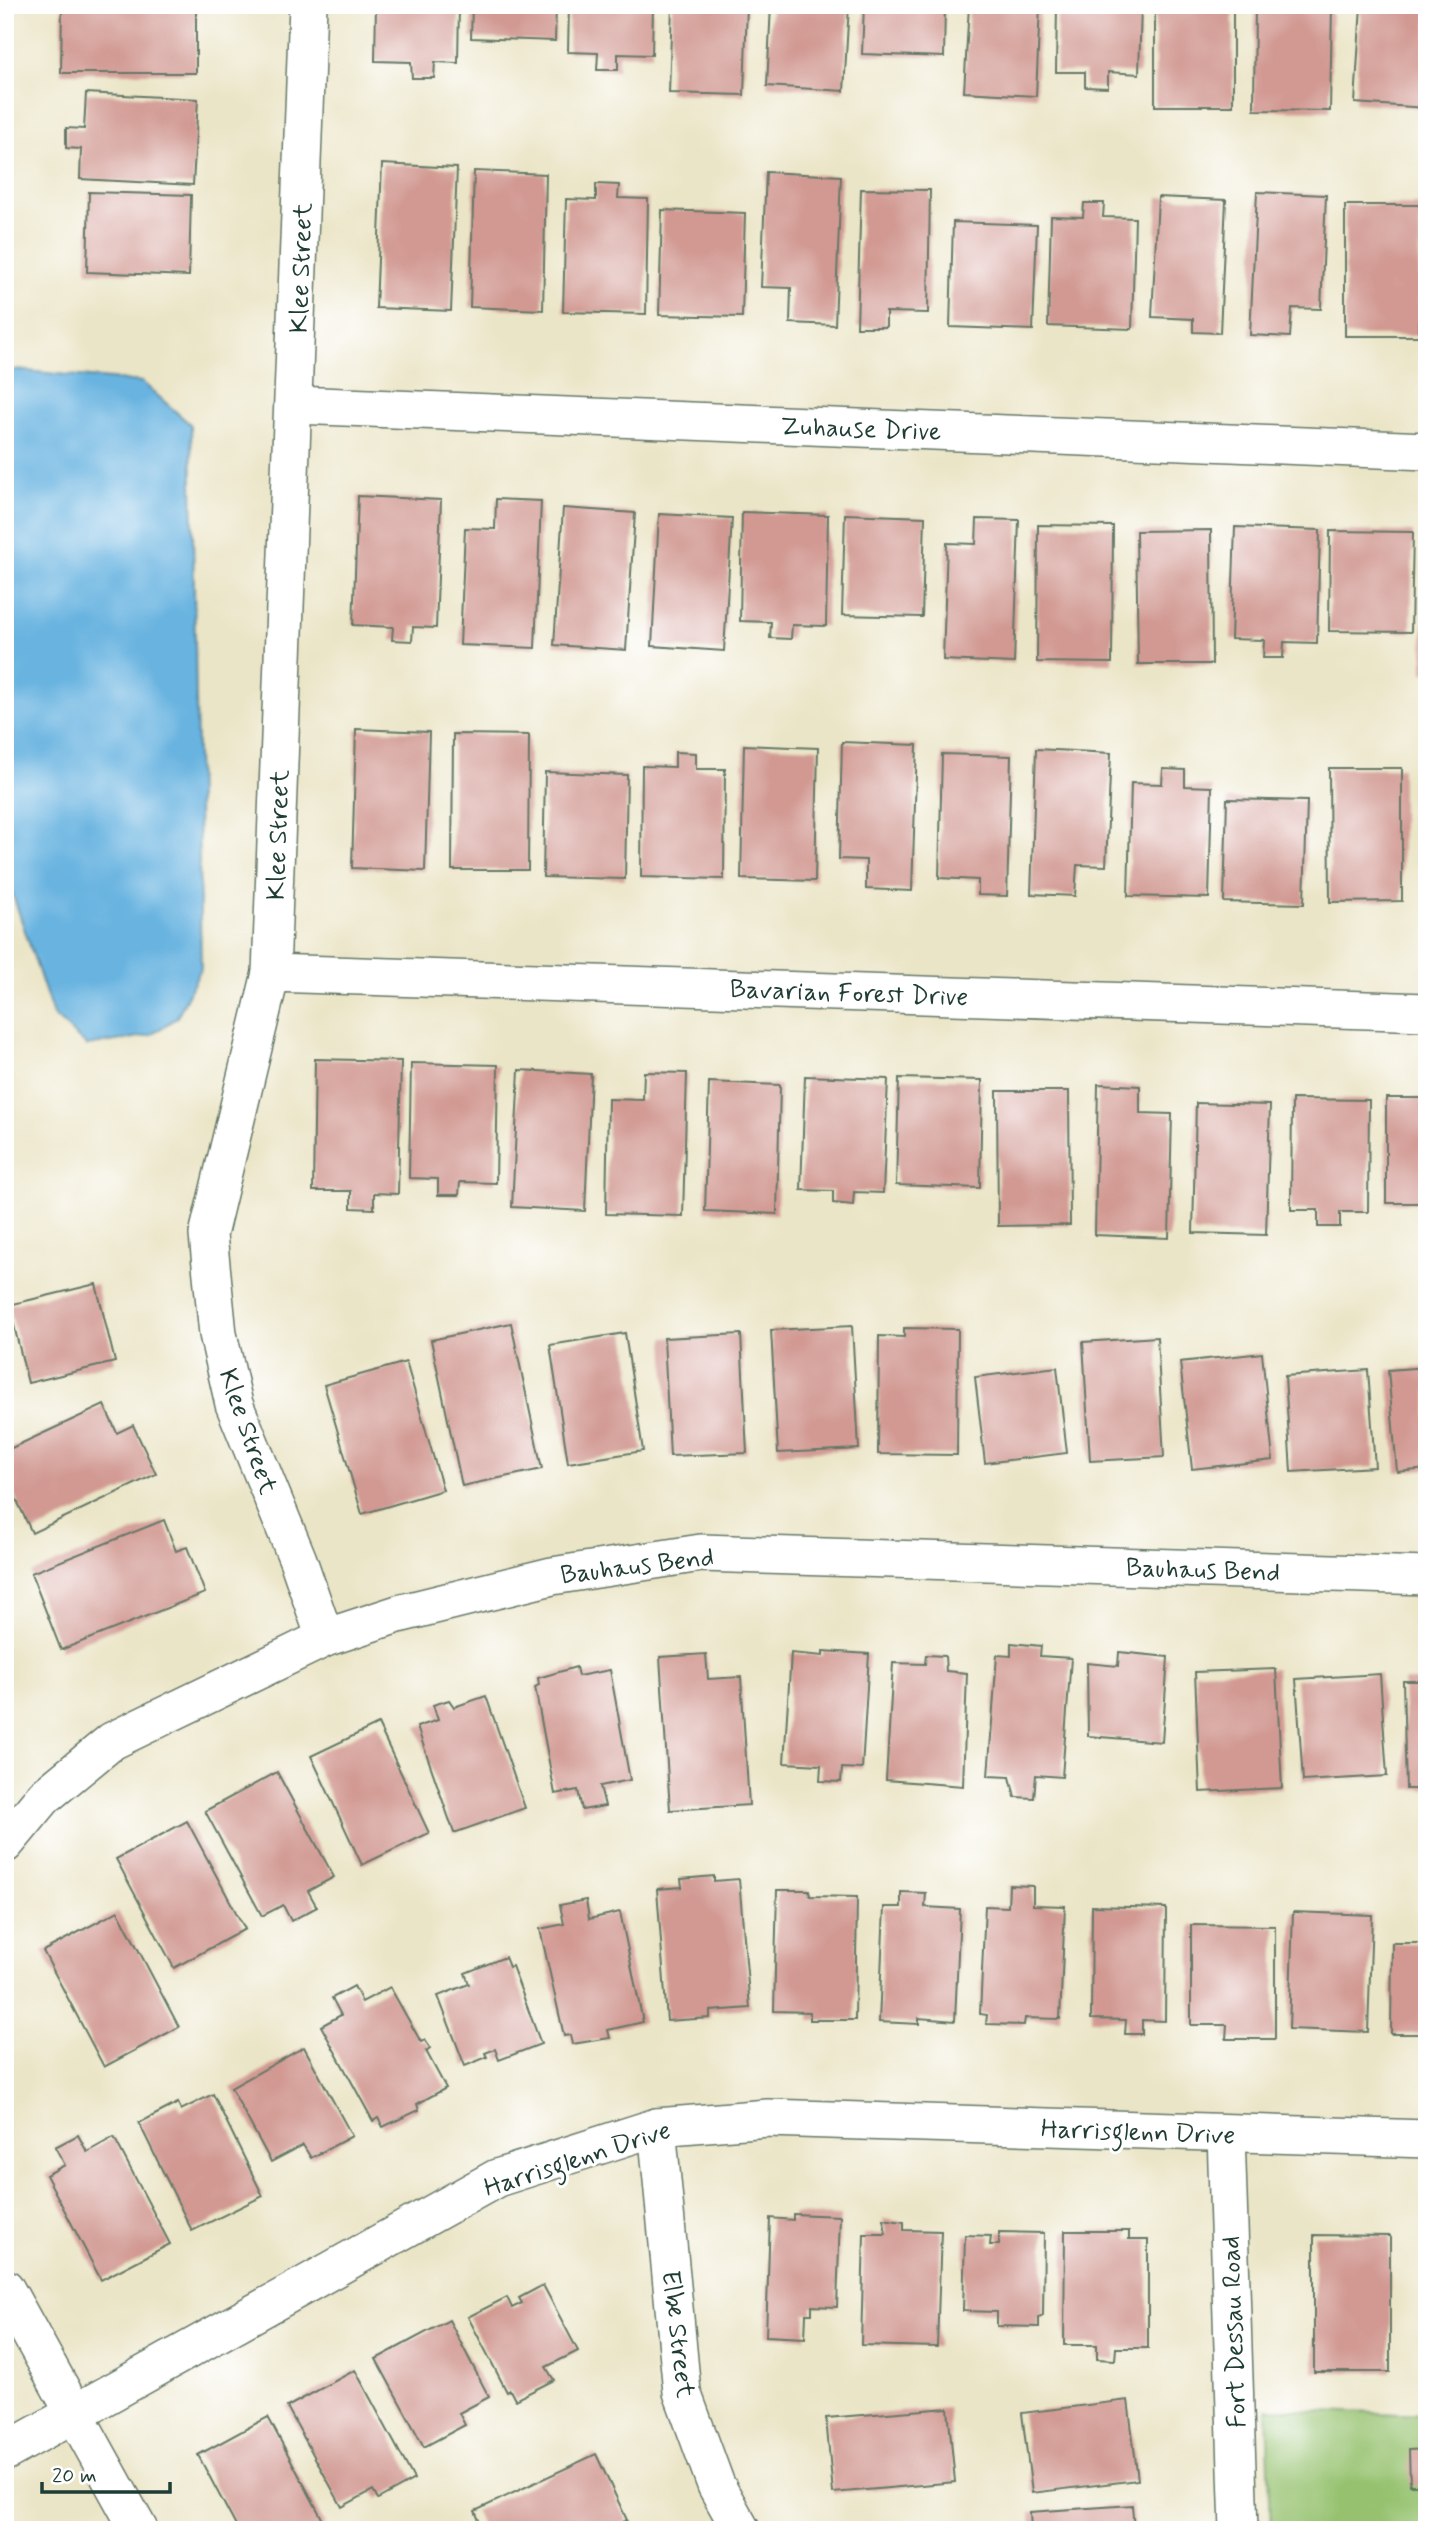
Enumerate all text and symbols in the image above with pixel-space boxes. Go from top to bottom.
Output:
street label: Klee Street [283,202,321,334]
street label: Zuhause Drive [780,410,942,450]
street label: Klee Street [260,769,298,901]
street label: Bavarian Forest Drive [729,973,969,1015]
street label: Klee Street [210,1364,284,1499]
street label: Bauhaus Bend [559,1541,716,1593]
street label: Bauhaus Bend [1125,1551,1281,1591]
street label: Harrisglenn Drive [1040,2113,1236,2156]
street label: Harrisglenn Drive [480,2114,676,2209]
street label: Fort Dessau Road [1215,2235,1255,2429]
street label: Elbe Street [652,2269,702,2400]
scale bar [42,2451,170,2495]
text: 20 m [52,2462,97,2490]

